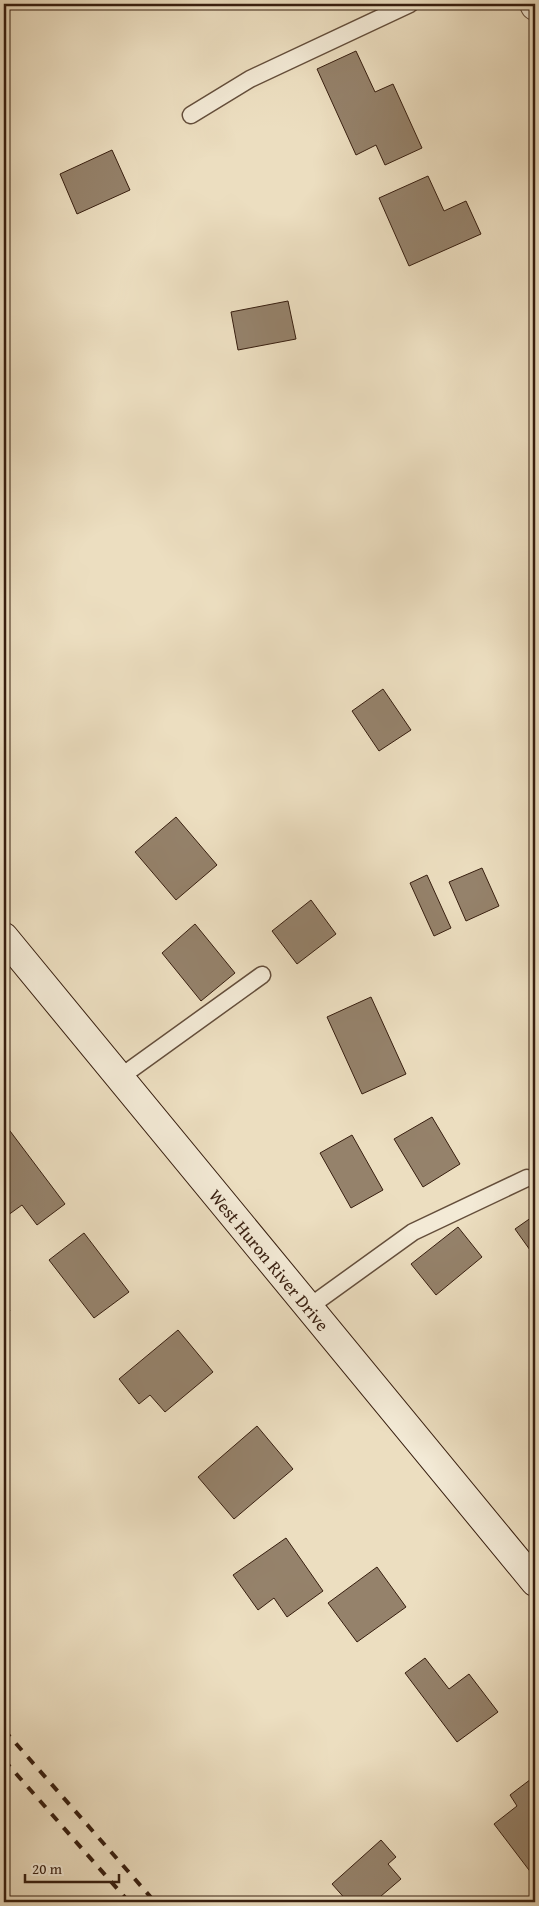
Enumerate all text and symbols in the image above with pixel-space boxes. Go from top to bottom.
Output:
street label: West Huron River Drive [203,1183,336,1337]
scale bar [25,1851,119,1883]
text: 20 m [32,1858,63,1879]

